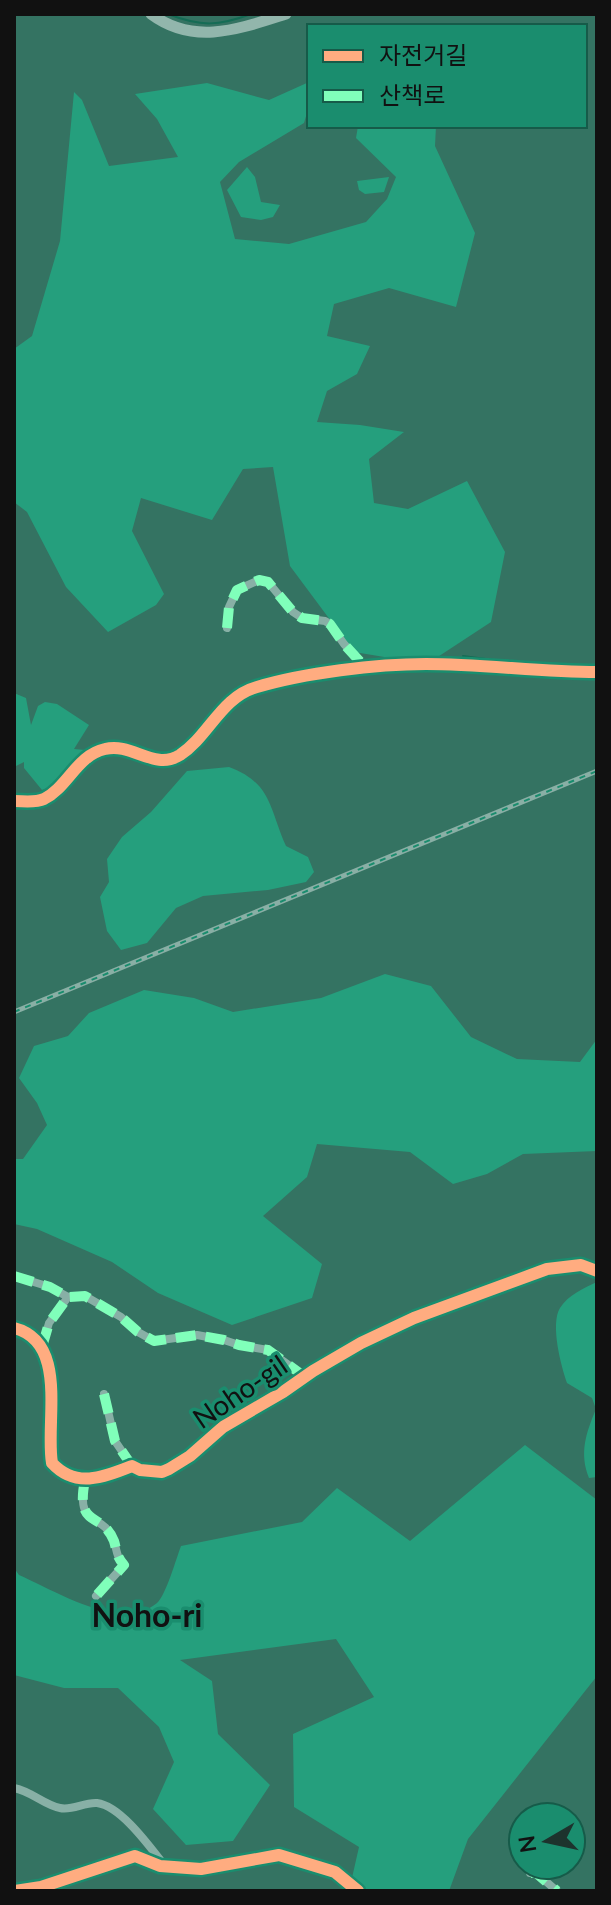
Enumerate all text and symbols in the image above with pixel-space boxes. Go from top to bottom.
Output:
legend [307,24,587,128]
text: 자전거길 [379,40,467,69]
text: 산책로 [379,80,445,109]
street label: Noho-gil [186,1347,293,1435]
district label: Noho-ri [92,1595,202,1634]
north arrow [507,1801,587,1881]
text: N [512,1834,541,1855]

